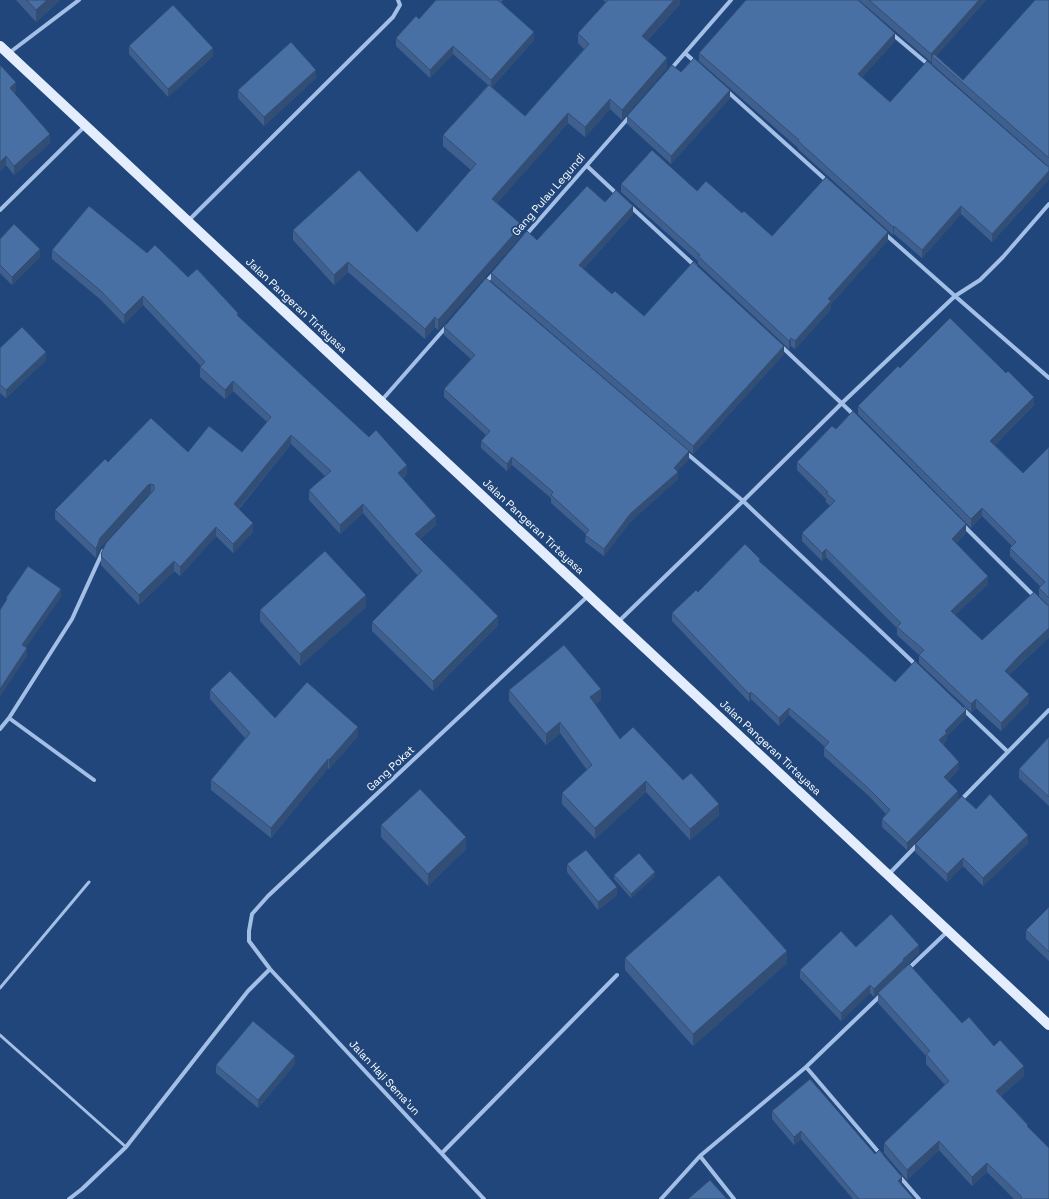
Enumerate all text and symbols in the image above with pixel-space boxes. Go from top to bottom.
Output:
street label: Gang Pulau Legundi [510,151,588,239]
street label: Jalan Pangeran Tirtayasa [243,256,349,356]
street label: Jalan Pangeran Tirtayasa [480,477,586,577]
street label: Jalan Pangeran Tirtayasa [717,698,823,798]
street label: Gang Pokat [364,744,418,794]
street label: Jalan Haji Sema'un [346,1038,422,1118]

